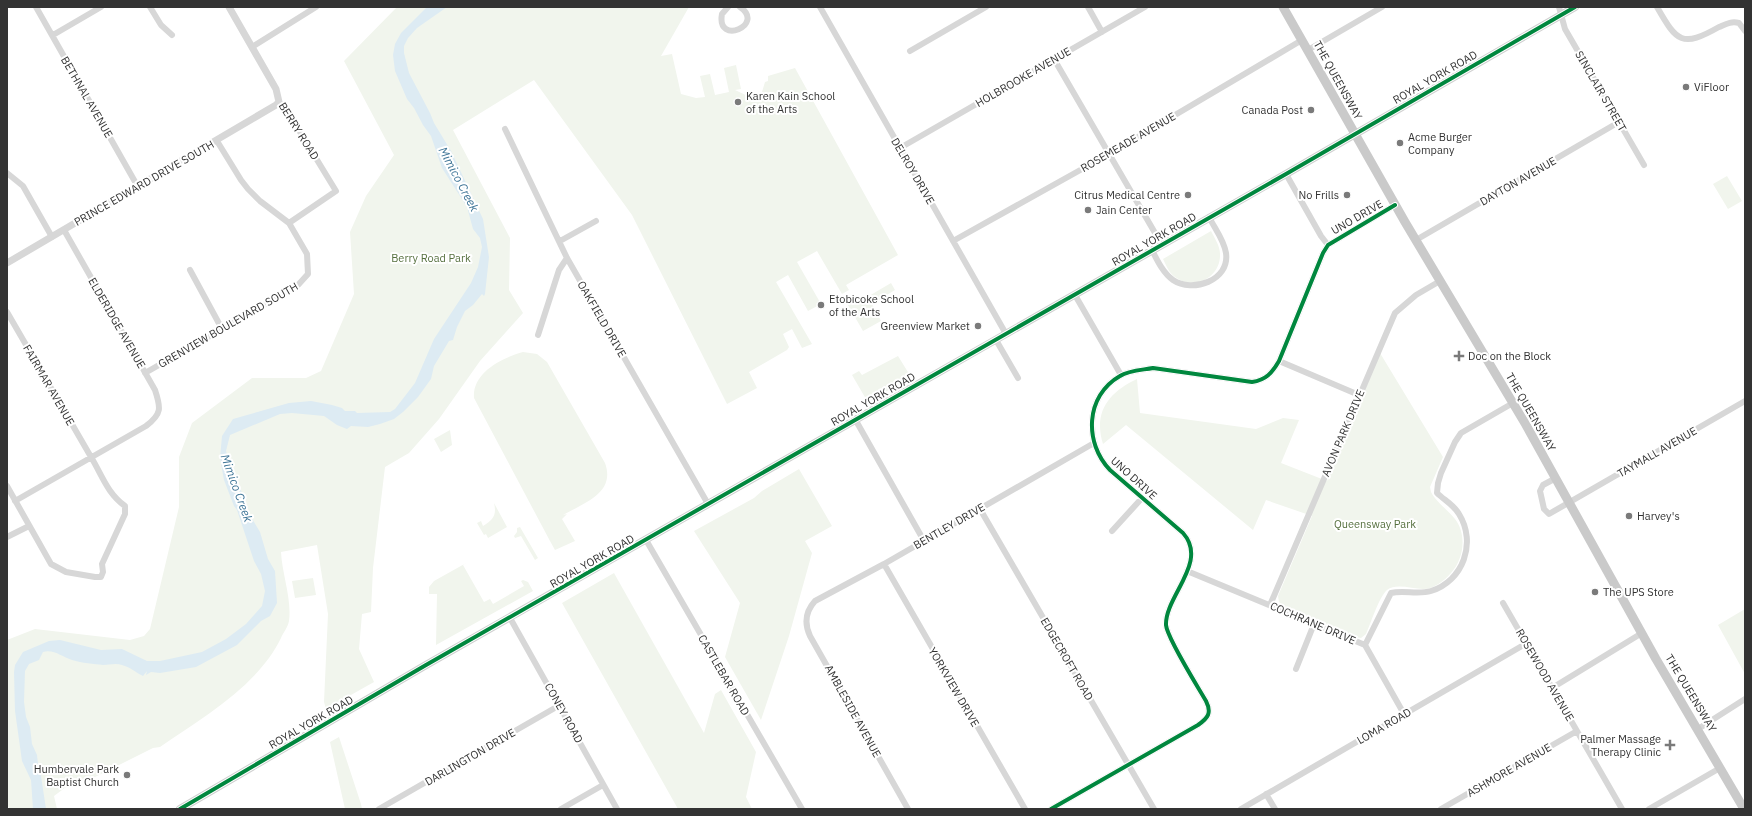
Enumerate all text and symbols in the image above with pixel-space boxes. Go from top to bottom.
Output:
street label: THE QUEENSWAY [1311,38,1366,122]
street label: HOLBROOKE AVENUE [973,44,1073,110]
street label: ROYAL YORK ROAD [1390,47,1480,107]
street label: SINCLAIR STREET [1572,48,1630,134]
street label: BETHNAL AVENUE [58,54,116,140]
place label: ViFloor [1694,80,1729,94]
marker: ViFloor [1681,82,1691,92]
place label: Karen Kain School of the Arts [746,89,835,116]
marker: Karen Kain School of the Arts [733,97,743,107]
street label: BERRY ROAD [276,100,322,162]
place label: Canada Post [1242,103,1303,117]
marker: Canada Post [1306,105,1316,115]
street label: ROSEMEADE AVENUE [1078,109,1178,175]
place label: Acme Burger Company [1408,130,1472,157]
street label: DELROY DRIVE [888,135,938,207]
street label: PRINCE EDWARD DRIVE SOUTH [71,137,217,229]
marker: Acme Burger Company [1395,138,1405,148]
water label: Mimico Creek [436,144,483,215]
street label: DAYTON AVENUE [1477,153,1559,209]
place label: Citrus Medical Centre [1074,188,1180,202]
place label: No Frills [1298,188,1339,202]
marker: Citrus Medical Centre [1183,190,1193,200]
marker: No Frills [1342,190,1352,200]
street label: UNO DRIVE [1329,197,1385,237]
place label: Jain Center [1096,203,1152,217]
marker: Jain Center [1083,205,1093,215]
street label: ROYAL YORK ROAD [1109,209,1199,269]
park label: Berry Road Park [391,251,471,265]
street label: ELDERIDGE AVENUE [85,275,149,371]
street label: OAKFIELD DRIVE [574,278,630,360]
street label: GRENVIEW BOULEVARD SOUTH [156,279,300,371]
place label: Etobicoke School of the Arts [829,292,914,319]
marker: Etobicoke School of the Arts [816,300,826,310]
place label: Greenview Market [881,319,970,333]
marker: Greenview Market [973,321,983,331]
street label: FAIRMAR AVENUE [20,342,78,428]
place label: Doc on the Block [1468,349,1551,363]
marker: Doc on the Block [1453,350,1465,362]
street label: ROYAL YORK ROAD [828,369,918,429]
street label: THE QUEENSWAY [1503,370,1559,454]
street label: AVON PARK DRIVE [1318,387,1368,479]
street label: TAYMALL AVENUE [1615,424,1699,480]
water label: Mimico Creek [218,452,256,525]
street label: UNO DRIVE [1108,454,1160,502]
street label: BENTLEY DRIVE [911,500,987,552]
place label: Harvey's [1637,509,1680,523]
marker: Harvey's [1624,511,1634,521]
park label: Queensway Park [1334,517,1416,531]
street label: ROYAL YORK ROAD [547,531,637,591]
place label: The UPS Store [1603,585,1674,599]
marker: The UPS Store [1590,587,1600,597]
street label: COCHRANE DRIVE [1268,599,1358,647]
street label: EDGECROFT ROAD [1038,615,1096,703]
street label: ROSEWOOD AVENUE [1513,626,1577,724]
street label: CASTLEBAR ROAD [695,632,753,718]
street label: YORKVIEW DRIVE [926,645,982,729]
street label: THE QUEENSWAY [1662,652,1720,735]
street label: AMBLESIDE AVENUE [822,662,884,760]
street label: CONEY ROAD [542,680,586,746]
street label: ROYAL YORK ROAD [266,692,356,752]
street label: LOMA ROAD [1354,705,1414,747]
street label: DARLINGTON DRIVE [422,725,518,789]
place label: Palmer Massage Therapy Clinic [1580,732,1661,759]
marker: Palmer Massage Therapy Clinic [1664,739,1676,751]
street label: ASHMORE AVENUE [1464,740,1554,800]
place label: Humbervale Park Baptist Church [34,762,119,789]
marker: Humbervale Park Baptist Church [122,770,132,780]

